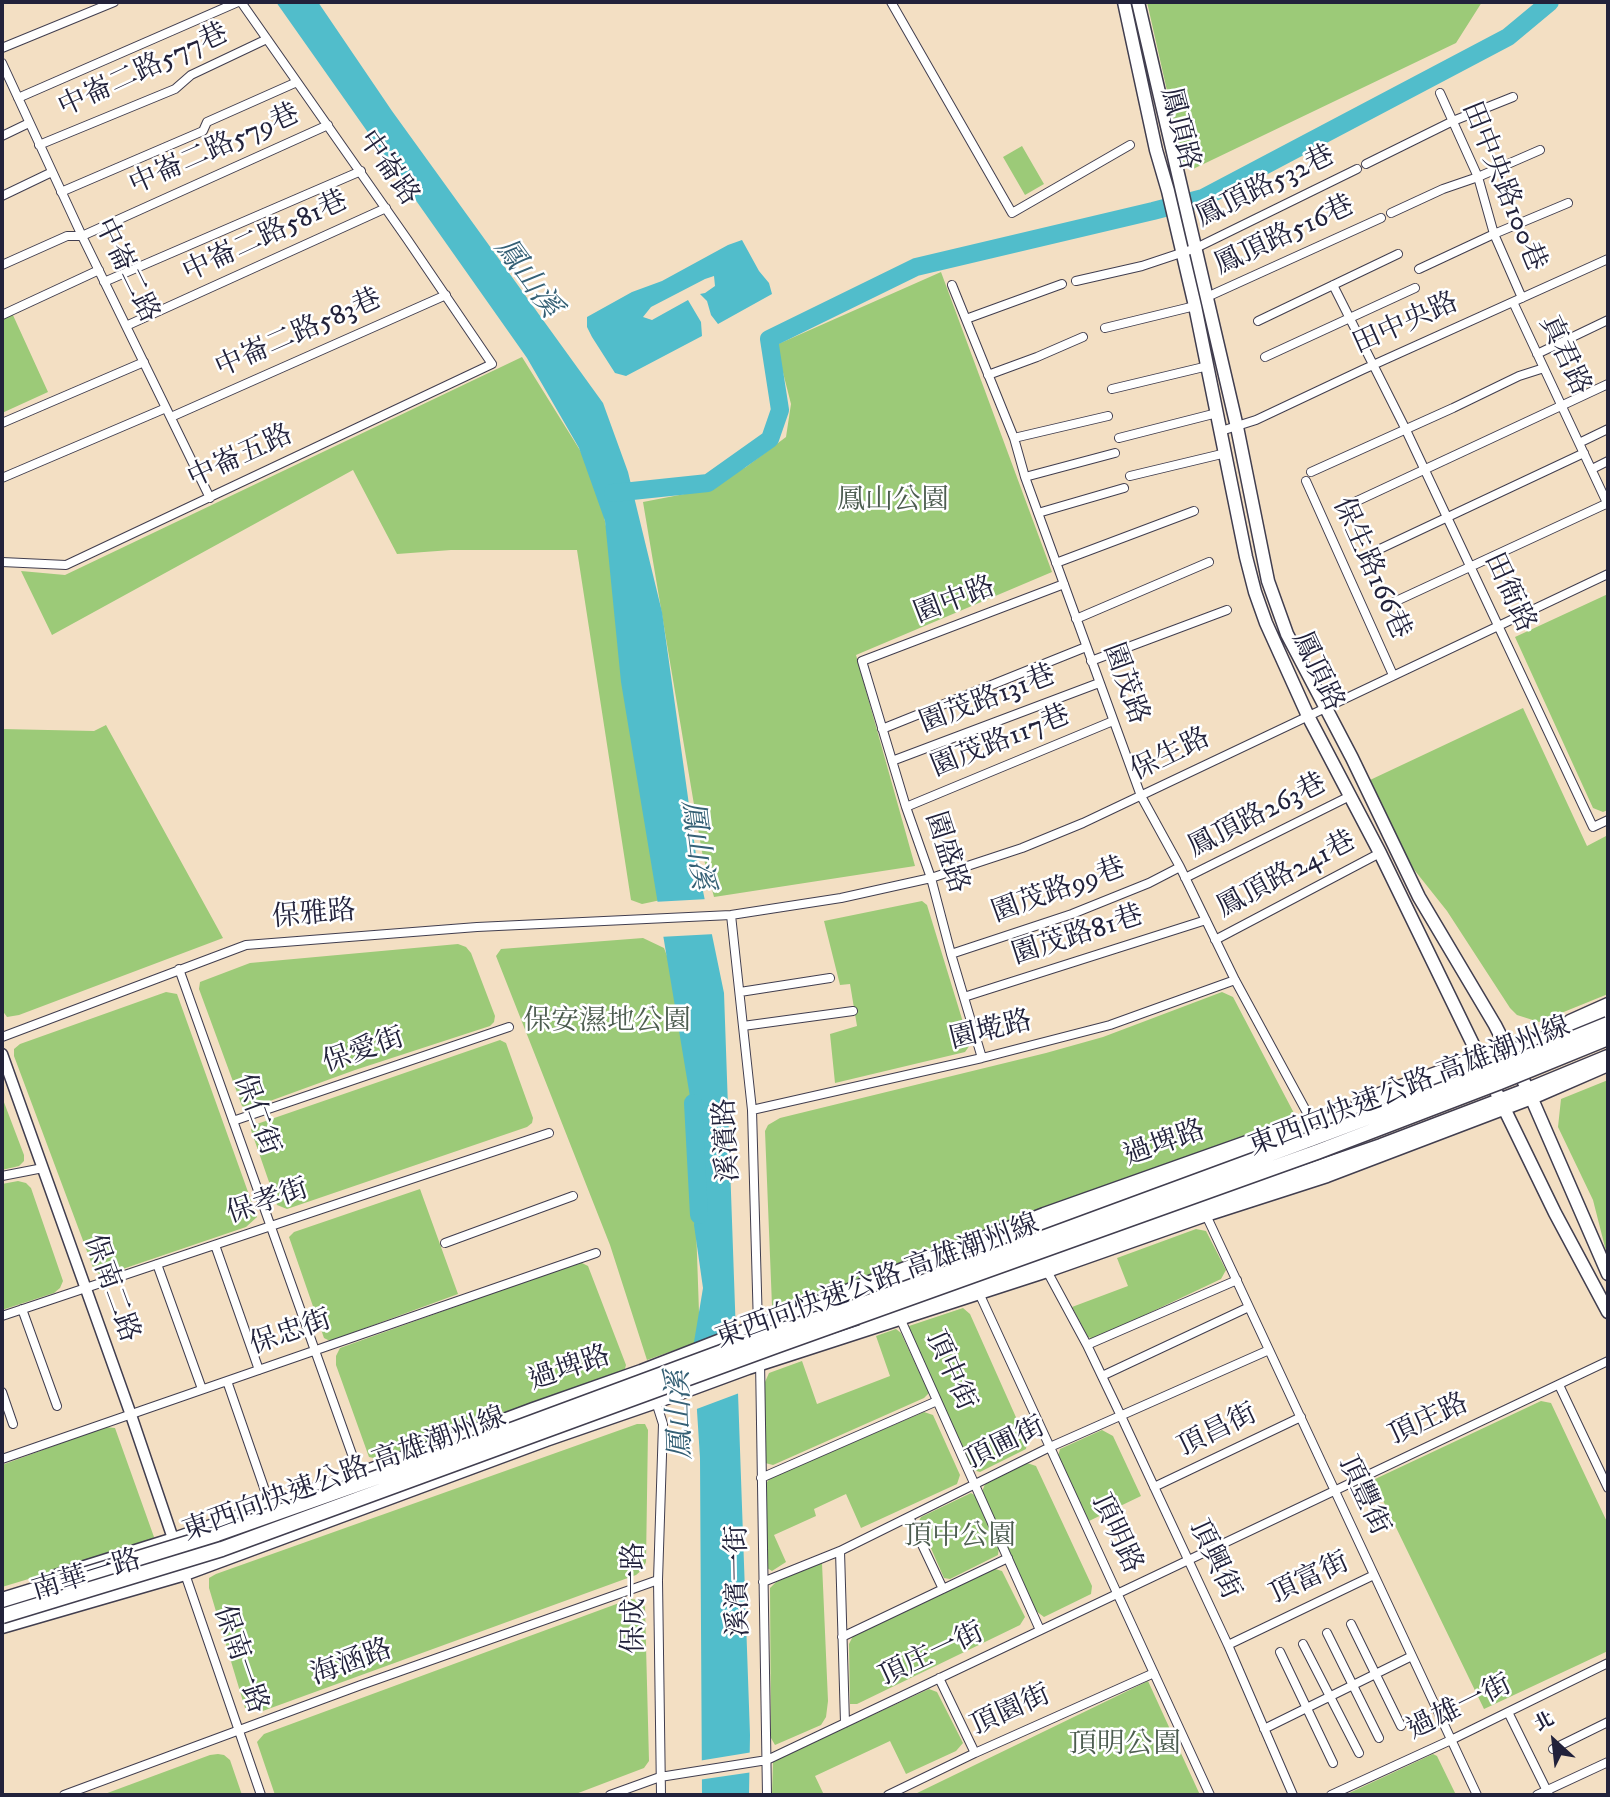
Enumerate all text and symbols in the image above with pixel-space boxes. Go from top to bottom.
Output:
street label: 中崙二路577巷 [54,18,234,126]
street label: 鳳頂路 [1152,84,1204,174]
street label: 田中央路100巷 [1453,97,1551,277]
street label: 中崙二路579巷 [125,99,305,203]
street label: 中崙路 [349,125,425,213]
street label: 鳳頂路532巷 [1191,140,1341,236]
street label: 中崙二路581巷 [178,185,354,291]
street label: 鳳頂路516巷 [1210,190,1360,284]
street label: 中崙二路 [85,213,165,329]
water label: 鳳山溪 [485,232,567,326]
street label: 中崙二路583巷 [211,283,387,387]
street label: 田中央路 [1348,287,1464,363]
street label: 真君路 [1530,311,1596,401]
street label: 中崙五路 [183,419,299,497]
park label: 鳳山公園 [837,485,949,519]
street label: 保生路166巷 [1324,493,1416,645]
street label: 田衙路 [1475,548,1541,638]
street label: 園中路 [910,571,1000,633]
street label: 鳳頂路 [1283,627,1349,717]
street label: 園茂路 [1094,639,1154,729]
street label: 園茂路131巷 [915,660,1061,742]
street label: 園茂路117巷 [926,700,1076,786]
street label: 保生路 [1126,722,1216,790]
street label: 鳳頂路263巷 [1183,768,1333,866]
water label: 鳳山溪 [672,798,718,892]
street label: 園盛路 [916,808,974,898]
street label: 鳳頂路241巷 [1212,825,1362,927]
street label: 園茂路99巷 [988,852,1130,932]
street label: 保雅路 [271,896,357,936]
street label: 園茂路81巷 [1008,900,1148,974]
park label: 保安濕地公園 [523,1006,691,1040]
street label: 園墘路 [946,1006,1036,1058]
street label: 東西向快速公路 高雄潮州線 [1244,1011,1576,1165]
street label: 保愛街 [319,1022,409,1082]
street label: 保仁街 [225,1070,285,1160]
street label: 溪濱路 [710,1097,748,1183]
street label: 過埤路 [1120,1115,1210,1175]
street label: 保孝街 [223,1173,313,1233]
street label: 東西向快速公路 高雄潮州線 [712,1209,1044,1357]
street label: 保南二路 [75,1231,145,1347]
street label: 保忠街 [246,1304,336,1364]
street label: 頂中街 [917,1326,981,1416]
street label: 過埤路 [525,1340,615,1400]
water label: 鳳山溪 [662,1369,702,1461]
street label: 頂庄路 [1384,1388,1474,1454]
street label: 頂昌街 [1173,1398,1263,1466]
street label: 東西向快速公路 高雄潮州線 [179,1402,511,1550]
street label: 頂圃街 [961,1411,1051,1479]
street label: 頂豐街 [1329,1451,1395,1541]
street label: 頂明路 [1082,1489,1148,1579]
street label: 頂興街 [1180,1515,1246,1605]
park label: 頂中公園 [904,1521,1016,1555]
street label: 溪濱一街 [722,1525,758,1637]
street label: 保成一路 [619,1542,653,1654]
street label: 南華一路 [29,1545,145,1609]
street label: 頂富街 [1265,1547,1355,1613]
street label: 保南一路 [205,1602,273,1718]
street label: 頂庄一街 [874,1617,990,1695]
street label: 海涵路 [307,1634,397,1694]
street label: 過雄一街 [1402,1669,1518,1749]
street label: 頂園街 [966,1680,1056,1744]
north arrow [1519,1706,1589,1776]
text: 北 [1531,1707,1558,1736]
park label: 頂明公園 [1069,1729,1181,1763]

